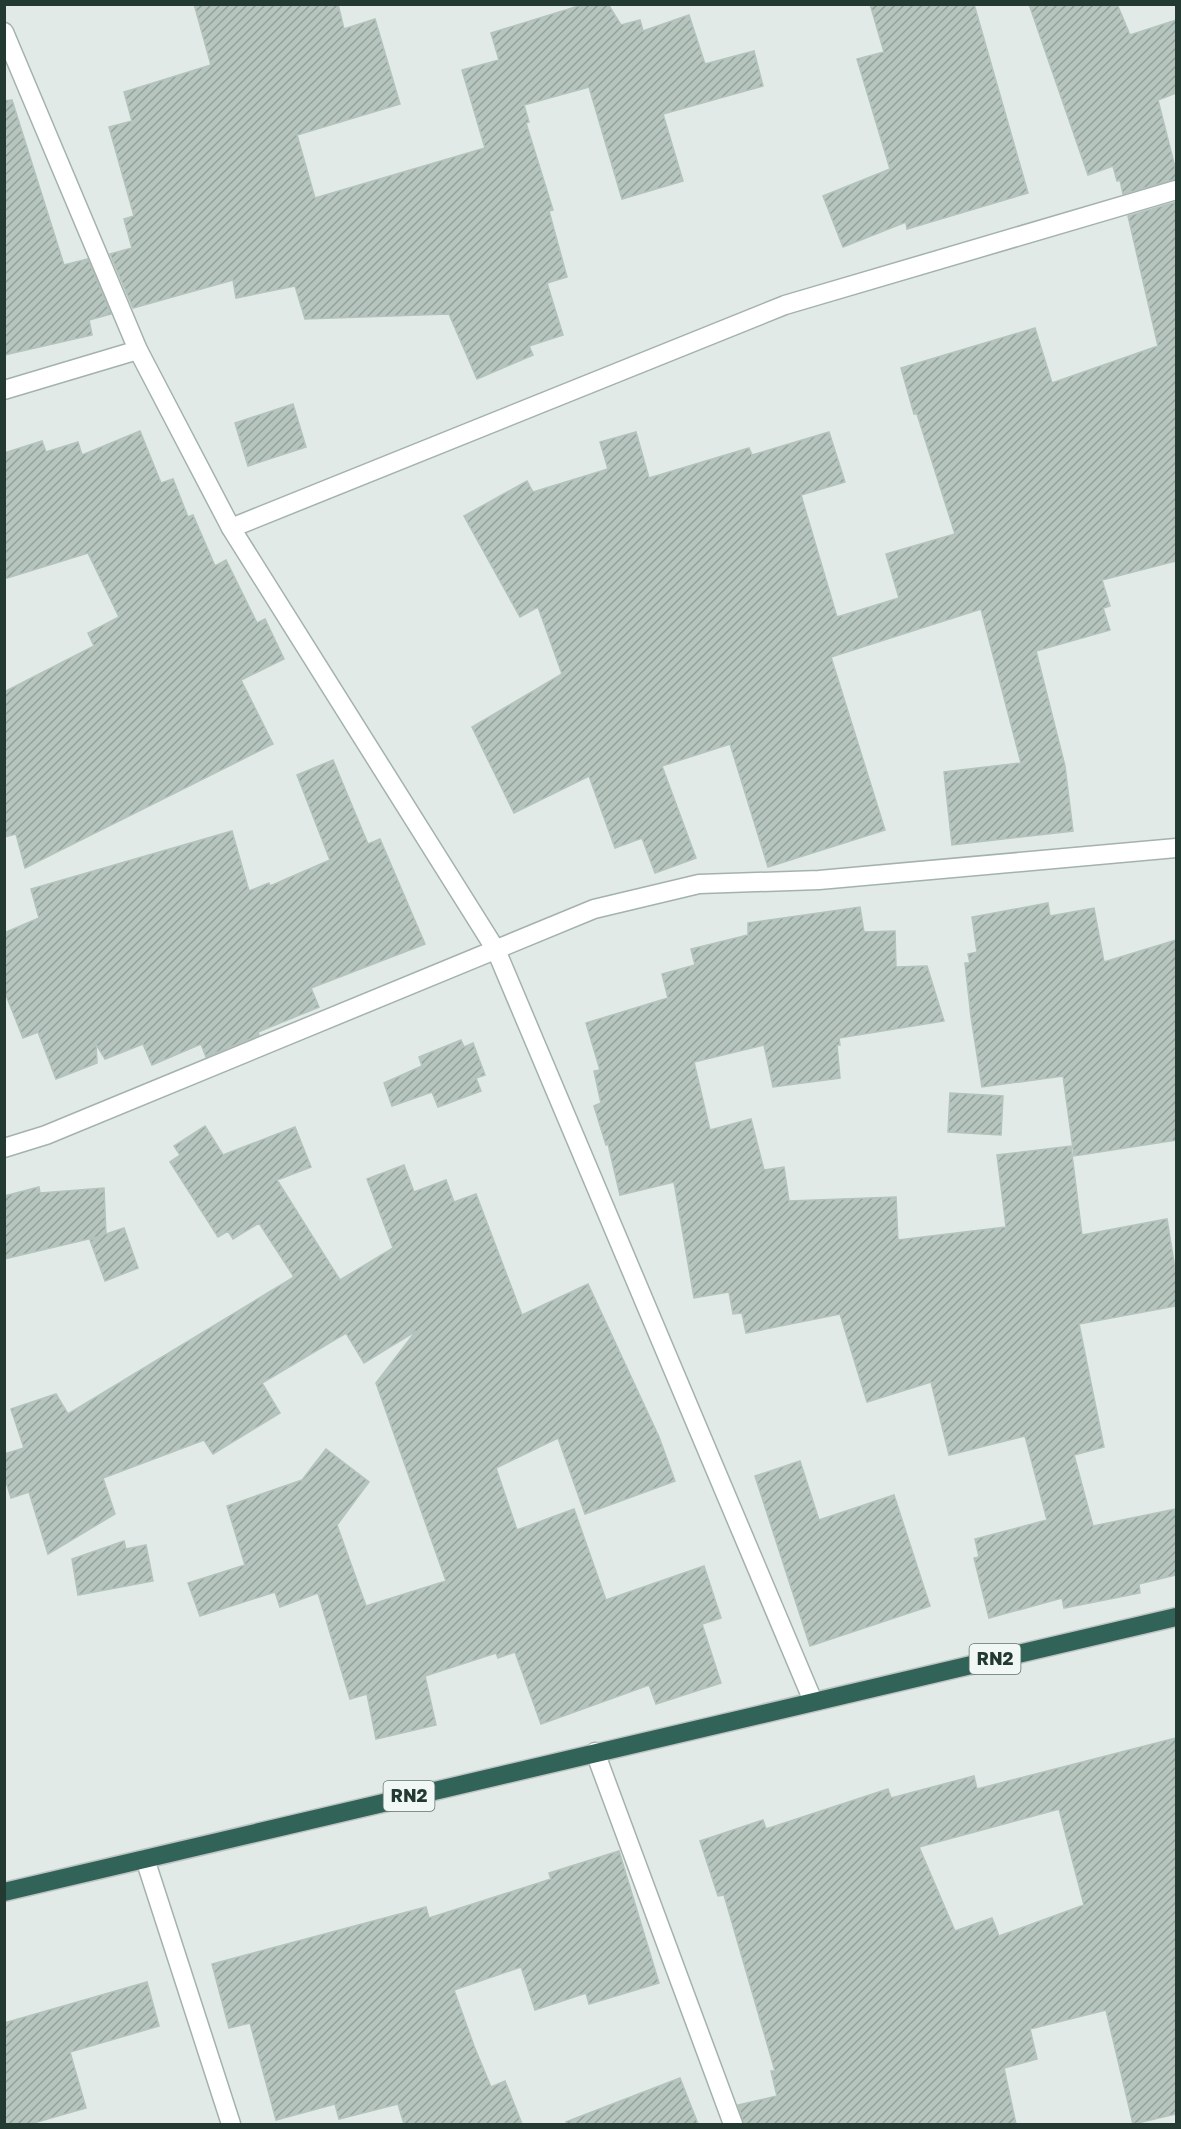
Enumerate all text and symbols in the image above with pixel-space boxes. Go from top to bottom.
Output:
road number: RN2 [970,1644,1020,1674]
road number: RN2 [384,1781,434,1811]

